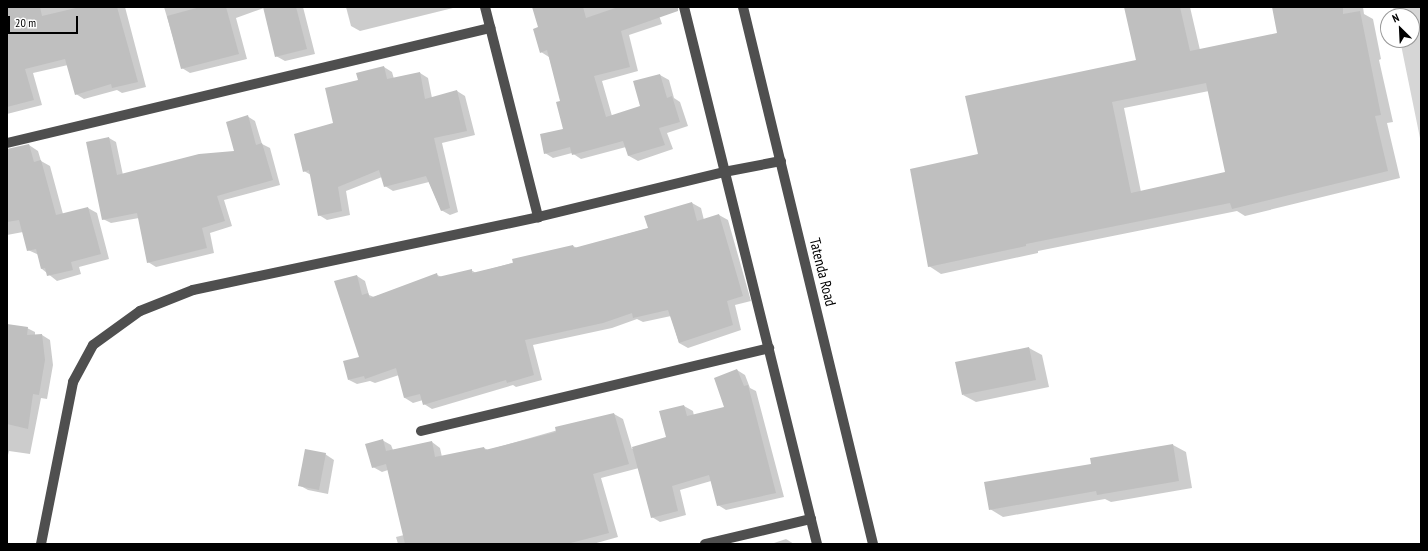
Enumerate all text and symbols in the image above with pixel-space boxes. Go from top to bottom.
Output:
scale bar [10,8,80,34]
north arrow [1380,8,1420,48]
text: N [1390,10,1401,26]
text: 20 m [15,15,36,30]
street label: Tatenda Road [806,236,840,308]

